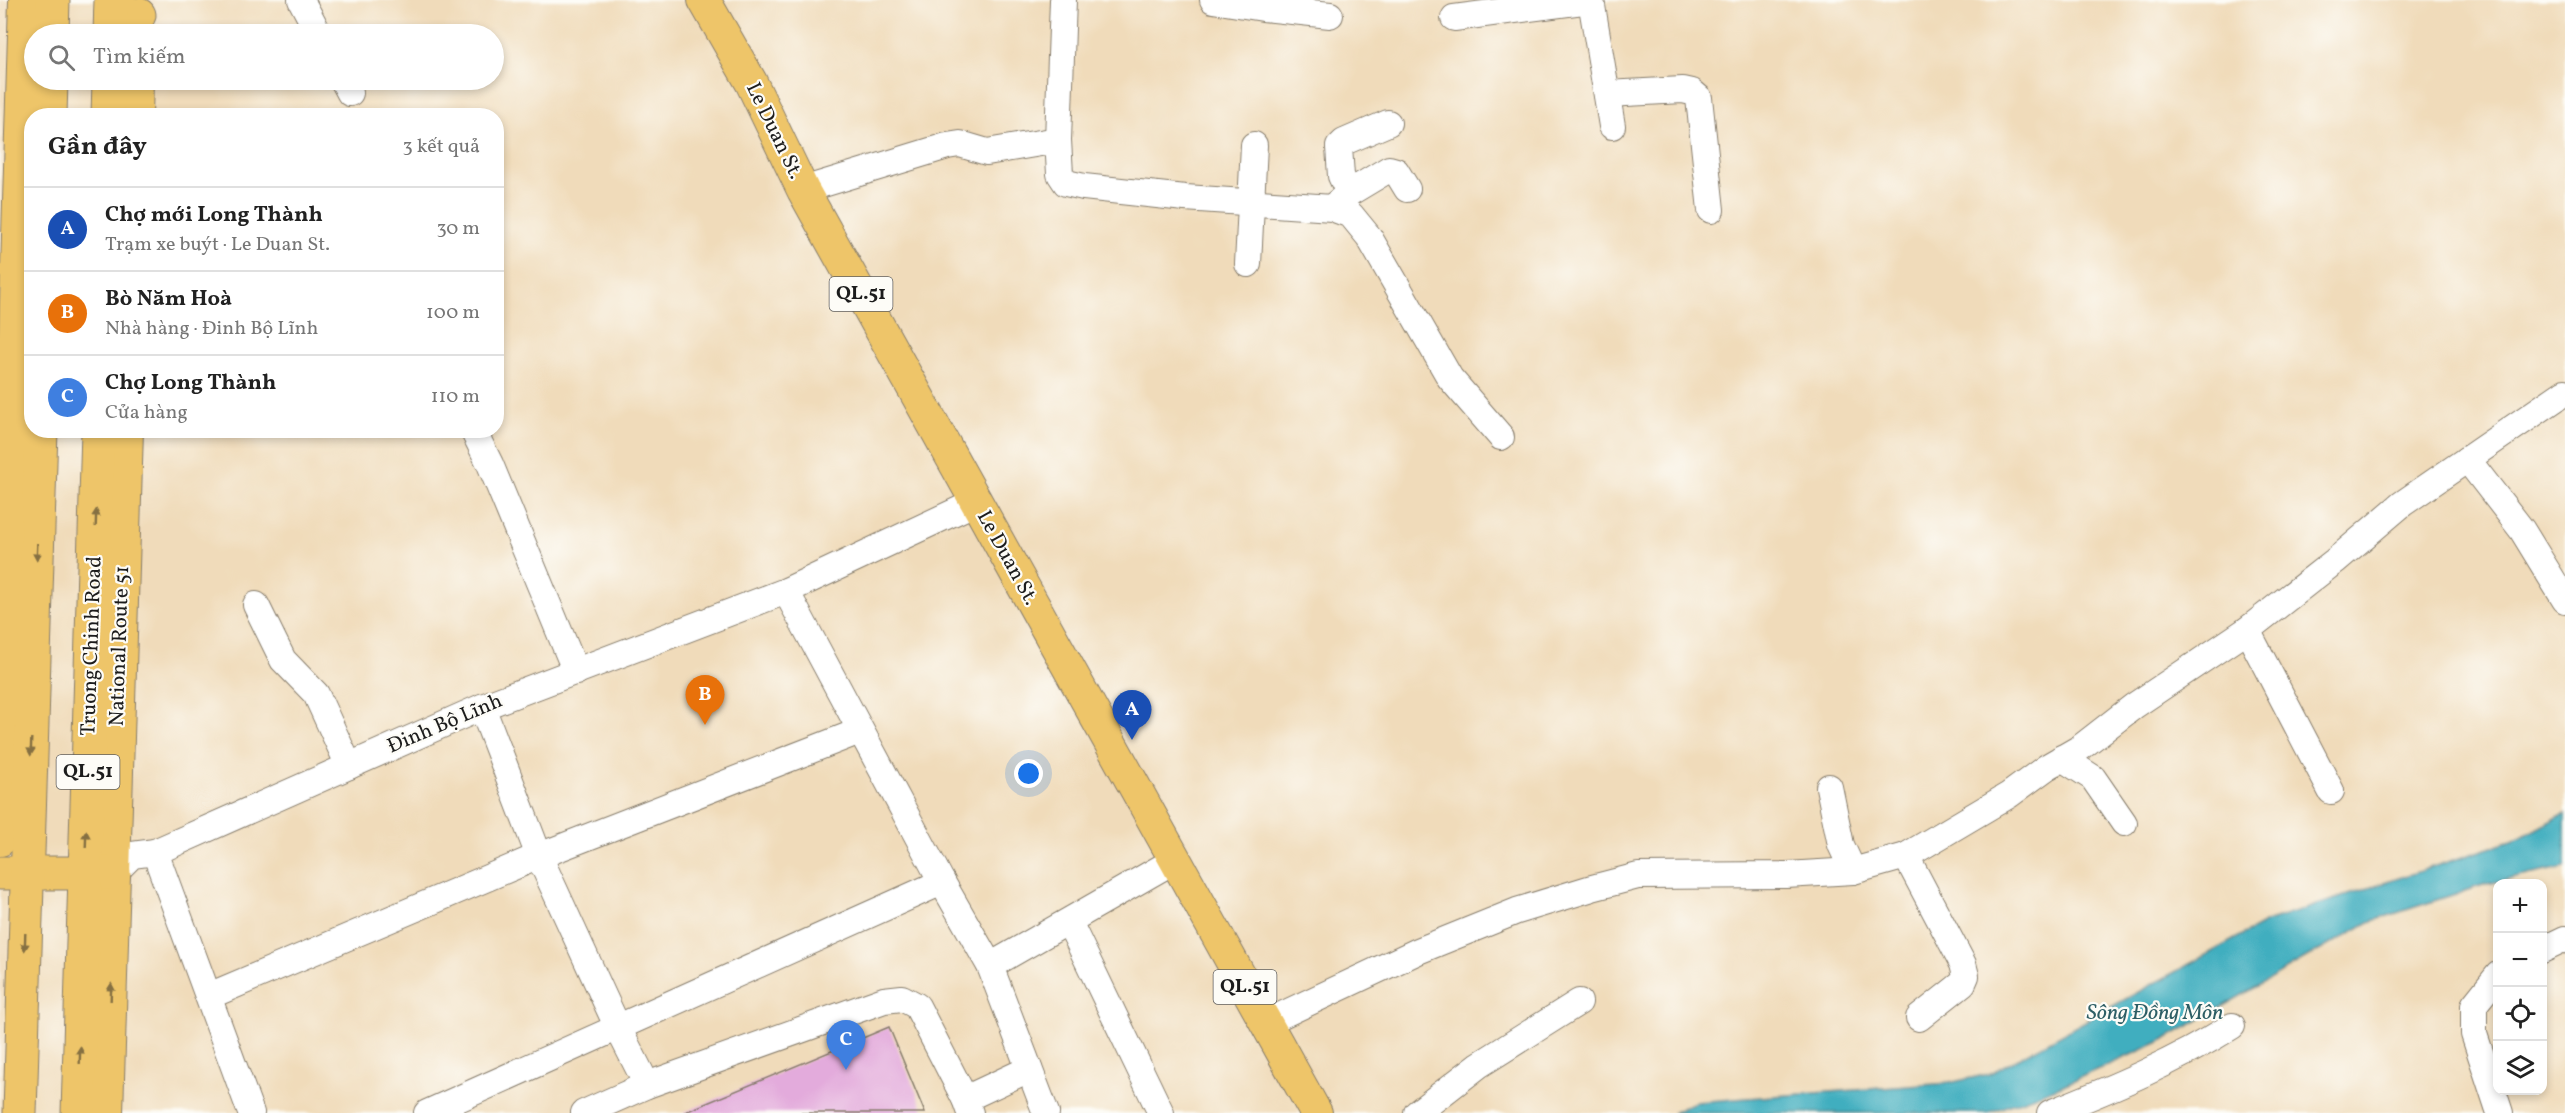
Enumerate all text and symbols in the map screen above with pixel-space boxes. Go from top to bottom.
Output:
search box [24,24,504,90]
icon: search [45,41,78,74]
text: Tìm kiếm [93,42,186,73]
street label: Le Duan St. [738,78,810,184]
text: Gần đây [48,129,147,165]
text: 3 kết quả [402,133,480,161]
text: Chợ mới Long Thành [105,200,323,231]
text: A [60,215,75,243]
text: 30 m [436,215,480,243]
text: Trạm xe buýt · Le Duan St. [105,231,330,259]
road number: QL.51 [830,277,892,311]
text: Bò Năm Hoà [105,284,232,315]
text: B [61,299,74,327]
text: 100 m [426,299,480,327]
text: Nhà hàng · Đinh Bộ Lĩnh [105,315,318,343]
text: Chợ Long Thành [105,368,276,399]
text: C [61,383,74,411]
text: 110 m [431,383,480,411]
text: Cửa hàng [105,399,188,427]
street label: Le Duan St. [969,505,1045,611]
one-way arrow [91,508,101,527]
one-way arrow [32,542,42,561]
street label: Truong Chinh Road [74,556,110,736]
street label: National Route 51 [103,565,137,727]
pin: B [686,676,724,725]
street label: Đinh Bộ Lĩnh [383,687,507,761]
pin: A [1112,690,1152,740]
one-way arrow [26,737,36,756]
road number: QL.51 [56,755,119,789]
your location [1014,759,1043,788]
one-way arrow [82,829,91,848]
map controls [2493,879,2547,1095]
button: + [2493,879,2547,933]
one-way arrow [21,932,30,951]
button: − [2493,933,2547,987]
road number: QL.51 [1214,970,1276,1004]
one-way arrow [106,982,115,1001]
button: locate [2493,987,2547,1041]
water label: Sông Đồng Môn [2087,998,2223,1029]
pin: C [826,1020,866,1070]
button: layers [2493,1041,2547,1095]
one-way arrow [75,1045,85,1064]

